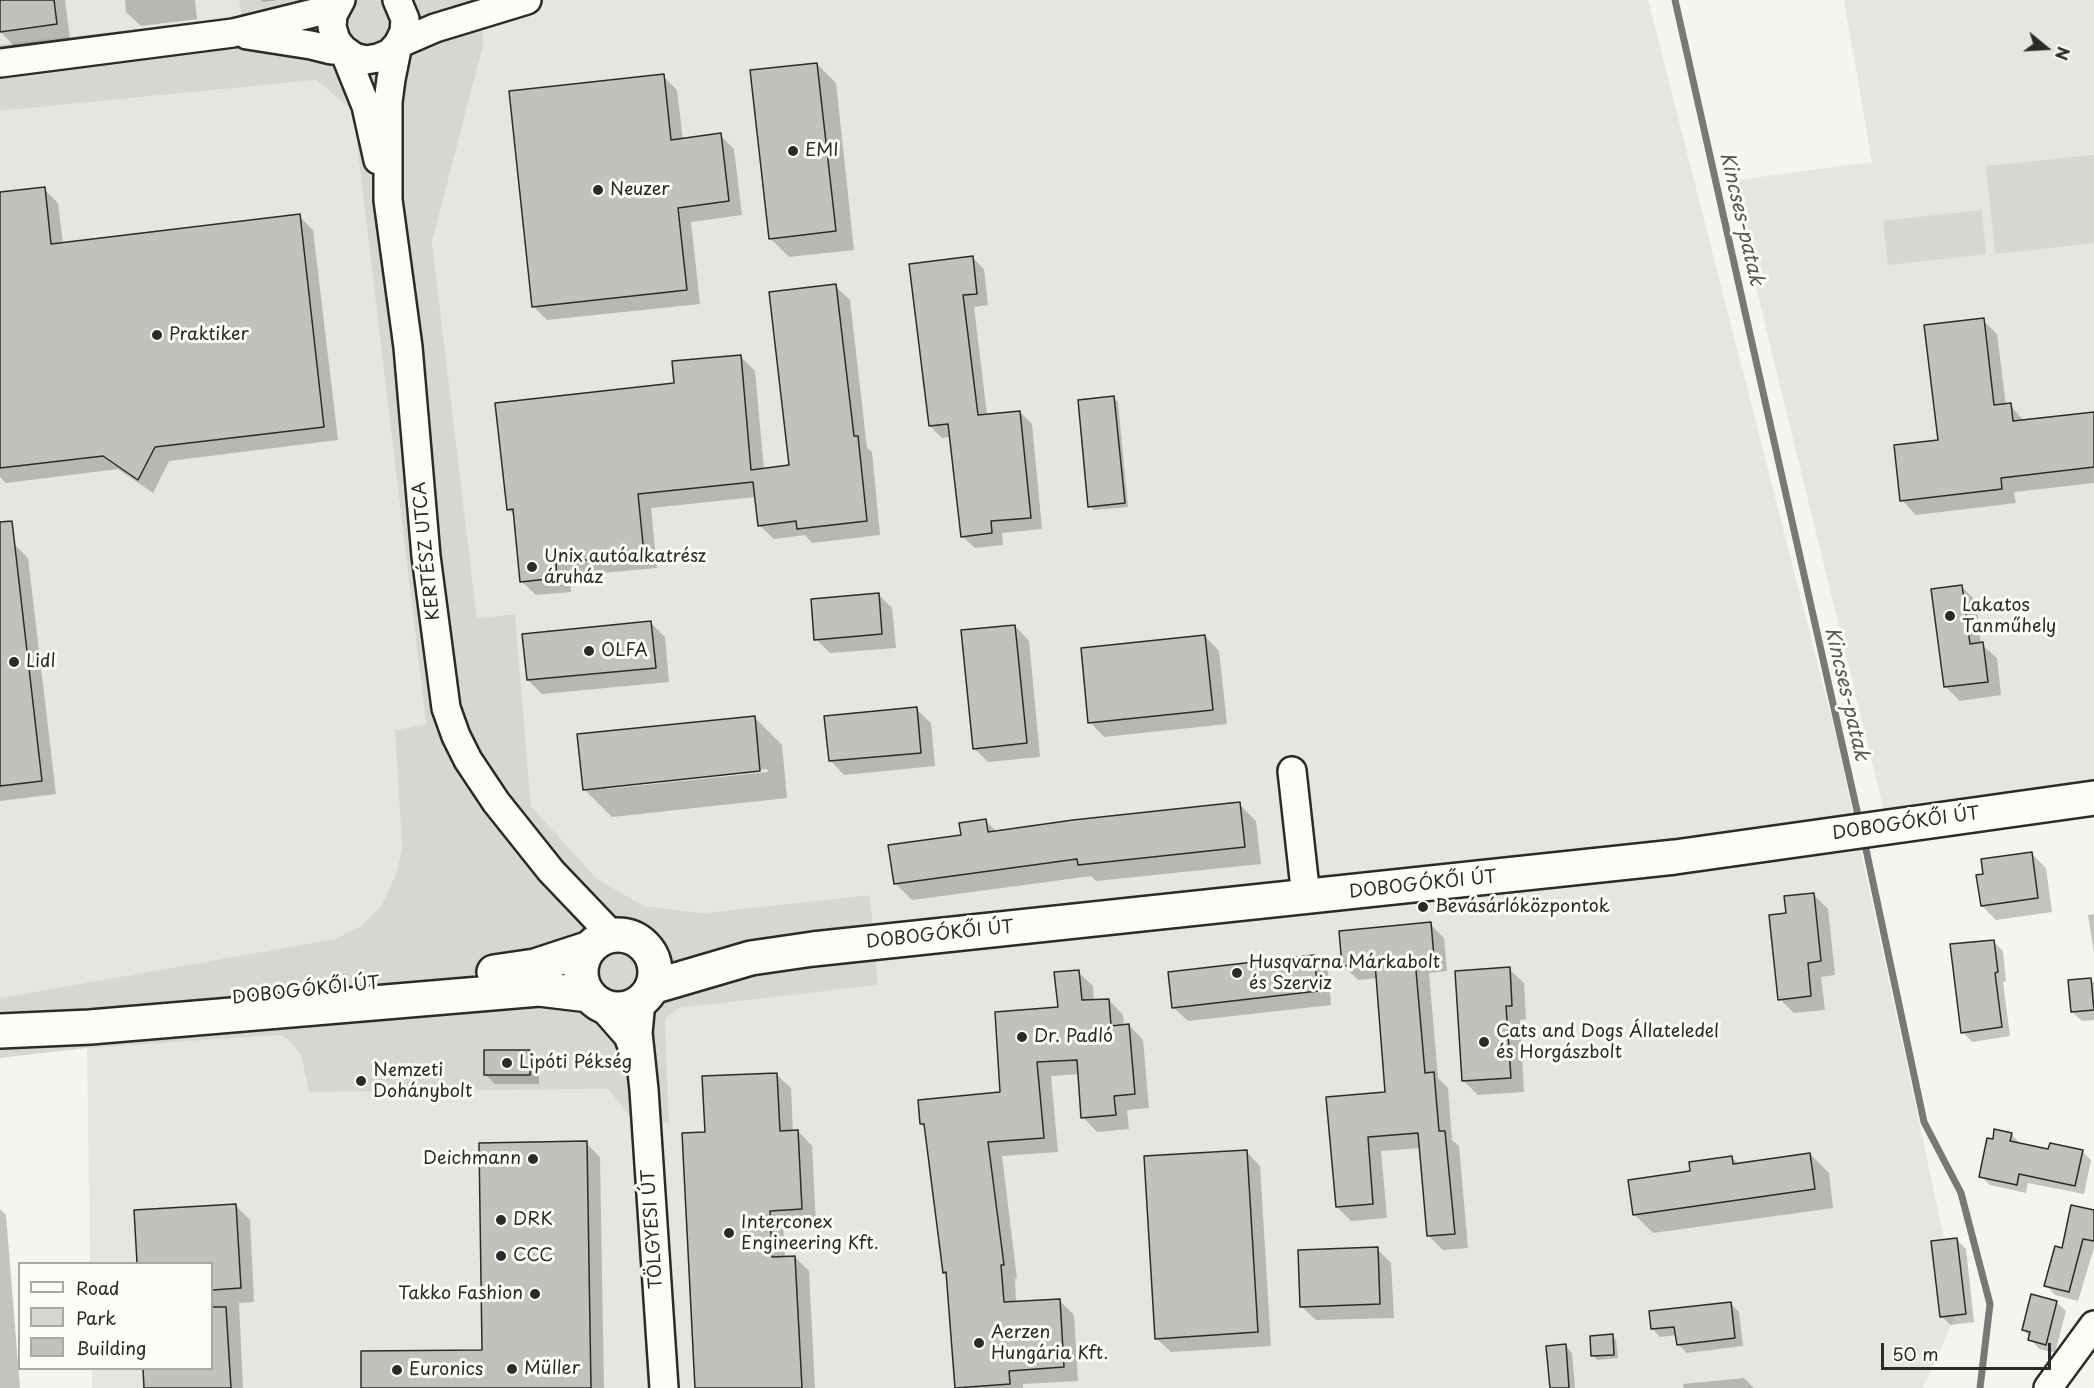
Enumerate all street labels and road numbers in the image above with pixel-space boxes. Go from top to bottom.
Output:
street label: KERTÉSZ UTCA [409,481,445,621]
street label: DOBOGÓKŐI ÚT [1831,803,1981,845]
street label: DOBOGÓKŐI ÚT [1348,867,1498,903]
street label: DOBOGÓKŐI ÚT [865,917,1015,953]
street label: DOBOGÓKŐI ÚT [231,973,381,1009]
street label: TÖLGYESI ÚT [638,1169,668,1289]

